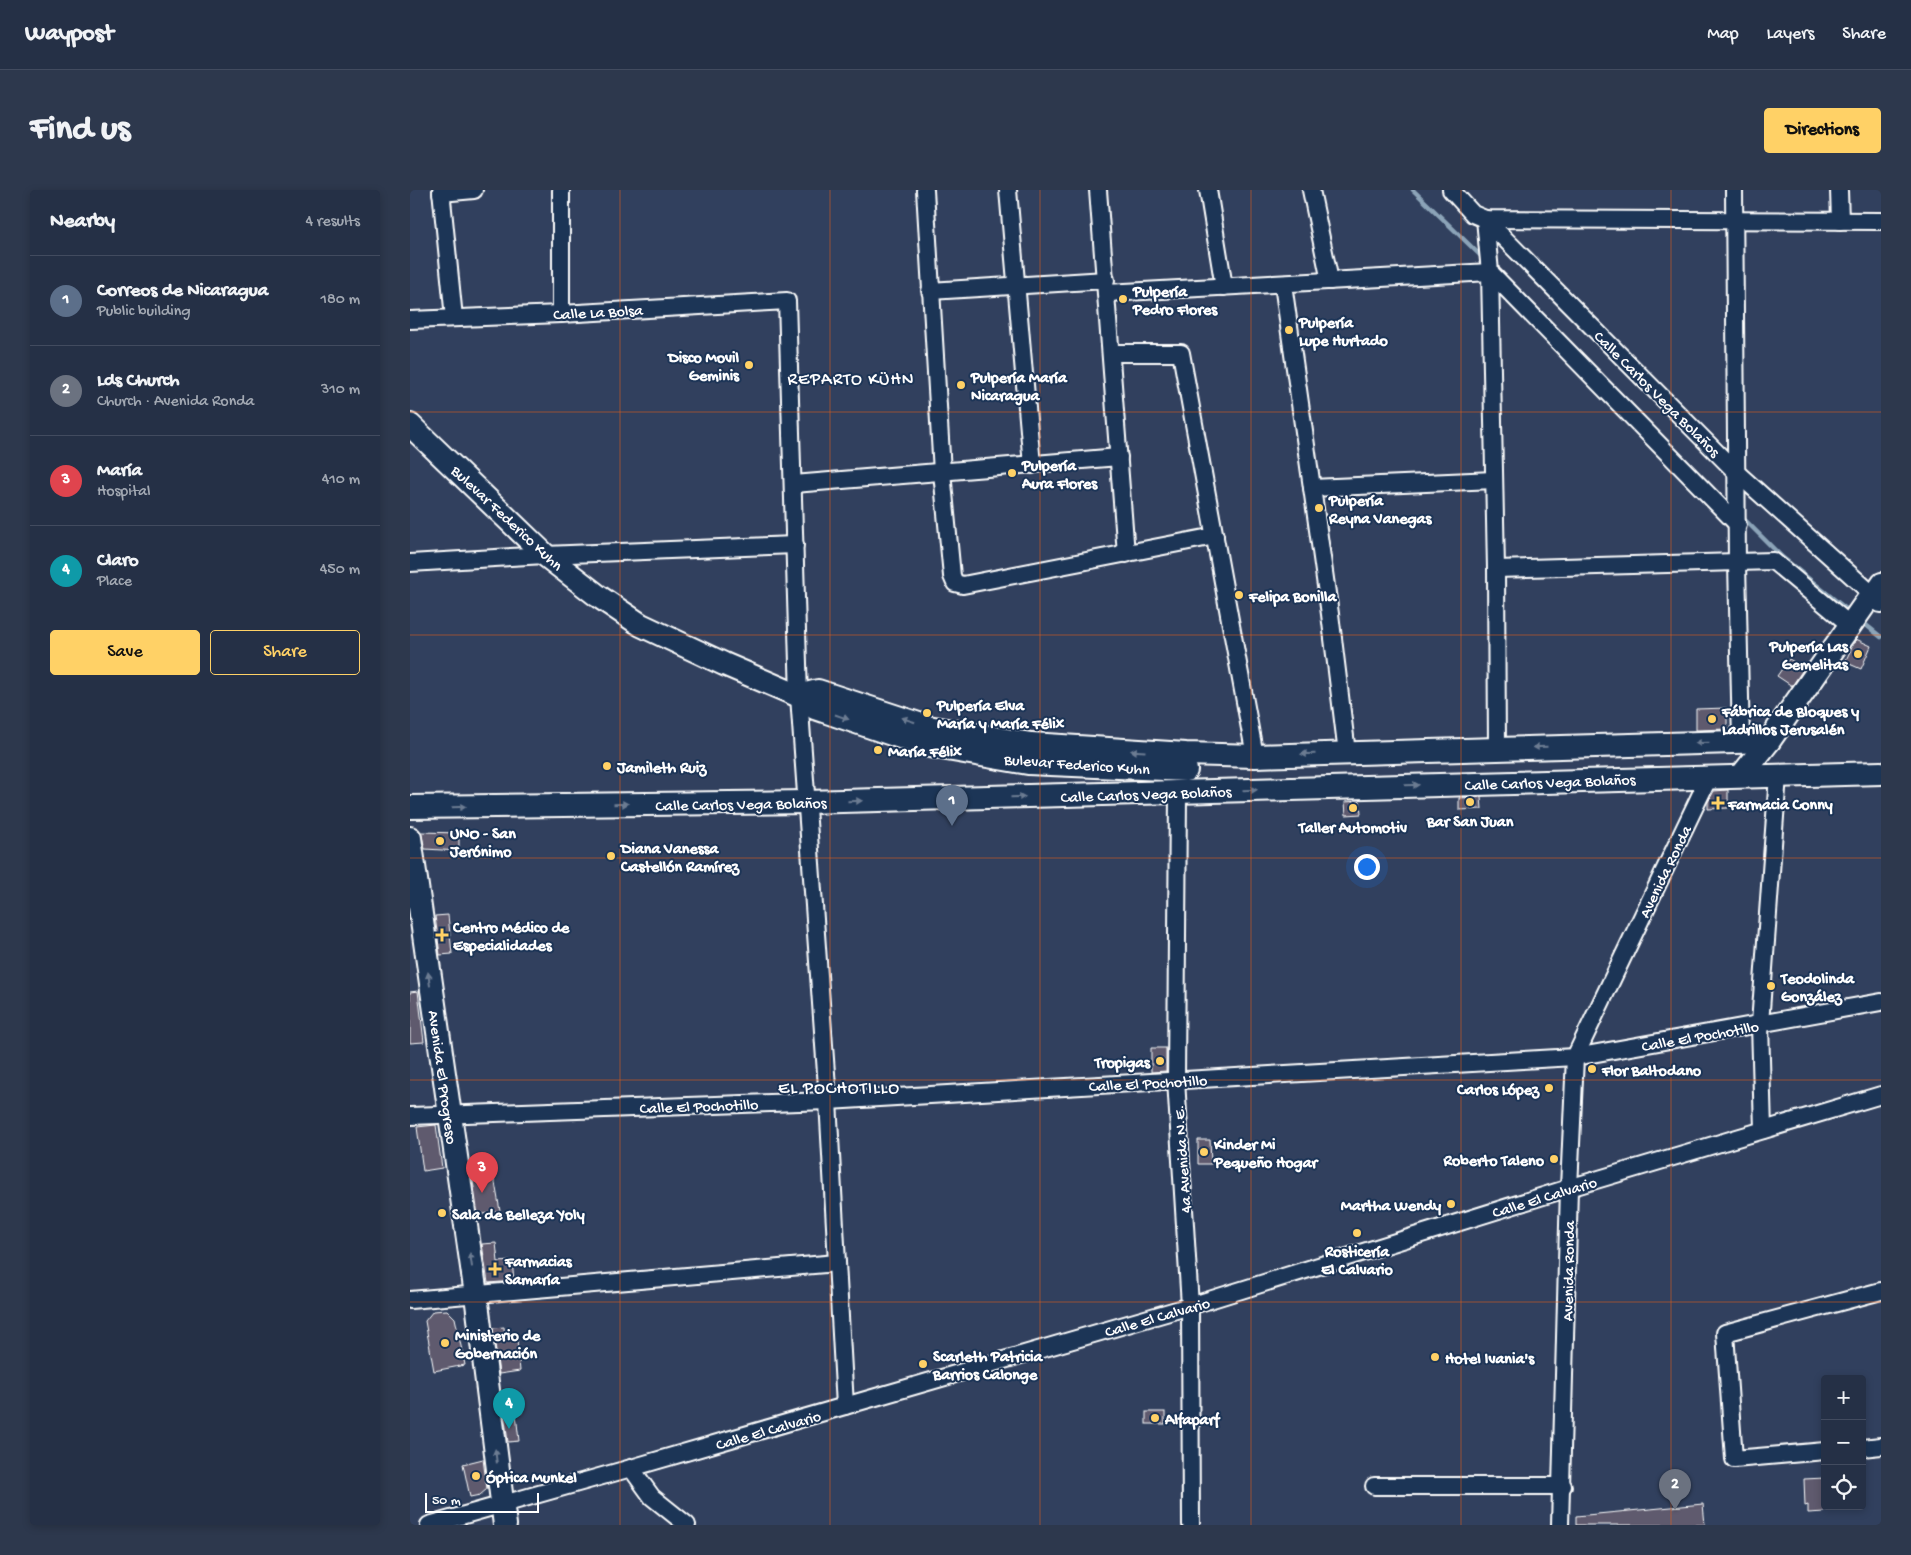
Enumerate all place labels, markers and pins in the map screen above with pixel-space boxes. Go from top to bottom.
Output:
place label: Pulpería Pedro Flores [1132,284,1218,321]
marker: Pulpería Pedro Flores [1117,293,1129,305]
place label: Pulpería Lupe Hurtado [1298,315,1388,352]
marker: Pulpería Lupe Hurtado [1283,324,1295,336]
place label: Disco Movil Geminis [666,350,740,387]
marker: Disco Movil Geminis [743,359,755,371]
place label: Pulpería María Nicaragua [970,370,1068,407]
marker: Pulpería María Nicaragua [955,379,967,391]
place label: Pulpería Aura Flores [1021,458,1098,495]
marker: Pulpería Aura Flores [1006,467,1018,479]
place label: Pulpería Reyna Vanegas [1328,493,1432,530]
marker: Pulpería Reyna Vanegas [1313,502,1325,514]
marker: Felipa Bonilla [1233,589,1245,601]
place label: Felipa Bonilla [1248,589,1338,608]
place label: Pulpería Las Gemelitas [1769,639,1849,676]
marker: Pulpería Las Gemelitas [1852,648,1864,660]
place label: Pulpería Elva María y María Félix [936,698,1065,735]
place label: Fábrica de Bloques y Ladrillos Jerusalén [1721,704,1859,741]
marker: Pulpería Elva María y María Félix [921,707,933,719]
marker: Fábrica de Bloques y Ladrillos Jerusalén [1706,713,1718,725]
marker: María Félix [872,744,884,756]
place label: María Félix [888,744,962,763]
marker: Jamileth Ruiz [601,760,613,772]
place label: Jamileth Ruiz [616,760,707,779]
pin: 1 [936,785,968,826]
marker: Bar San Juan [1464,796,1476,808]
marker: Farmacia Conny [1712,797,1724,809]
place label: Farmacia Conny [1727,797,1833,816]
marker: Taller Automotiv [1347,802,1359,814]
place label: Bar San Juan [1426,814,1514,833]
place label: Taller Automotiv [1297,820,1407,839]
place label: UNO - San Jerónimo [449,826,516,863]
marker: UNO - San Jerónimo [434,835,446,847]
place label: Diana Vanessa Castellón Ramírez [619,841,740,878]
marker: Diana Vanessa Castellón Ramírez [605,850,617,862]
place label: Centro Médico de Especialidades [452,920,570,957]
marker: Centro Médico de Especialidades [435,928,449,942]
place label: Teodolinda González [1779,971,1855,1008]
marker: Teodolinda González [1765,980,1777,992]
place label: Tropigas [1093,1055,1151,1074]
marker: Tropigas [1154,1055,1166,1067]
marker: Flor Baltodano [1586,1063,1598,1075]
place label: Flor Baltodano [1601,1063,1702,1082]
place label: Carlos López [1456,1082,1540,1101]
marker: Carlos López [1543,1082,1555,1094]
place label: Kinder Mi Pequeño Hogar [1213,1137,1320,1174]
marker: Kinder Mi Pequeño Hogar [1198,1146,1210,1158]
pin: 3 [466,1152,498,1193]
place label: Roberto Taleno [1443,1153,1545,1172]
marker: Roberto Taleno [1548,1153,1560,1165]
place label: Martha Wendy [1341,1198,1441,1217]
marker: Martha Wendy [1445,1198,1457,1210]
marker: Sala de Belleza Yoly [436,1207,448,1219]
place label: Sala de Belleza Yoly [452,1207,585,1226]
marker: Rosticería El Calvario [1351,1227,1363,1239]
place label: Rosticería El Calvario [1321,1244,1394,1281]
place label: Farmacias Samaría [504,1254,573,1291]
marker: Farmacias Samaría [489,1263,501,1275]
place label: Ministerio de Gobernación [455,1328,541,1365]
marker: Ministerio de Gobernación [439,1337,451,1349]
place label: Scarleth Patricia Barrios Calonge [932,1349,1043,1386]
marker: Hotel Ivania's [1429,1351,1441,1363]
place label: Hotel Ivania's [1445,1351,1535,1370]
marker: Scarleth Patricia Barrios Calonge [917,1358,929,1370]
pin: 4 [493,1388,525,1429]
place label: Alfaparf [1164,1411,1221,1431]
marker: Alfaparf [1149,1412,1161,1424]
pin: 2 [1659,1469,1691,1510]
marker: Óptica Munkel [470,1470,482,1482]
place label: Óptica Munkel [486,1470,577,1489]

